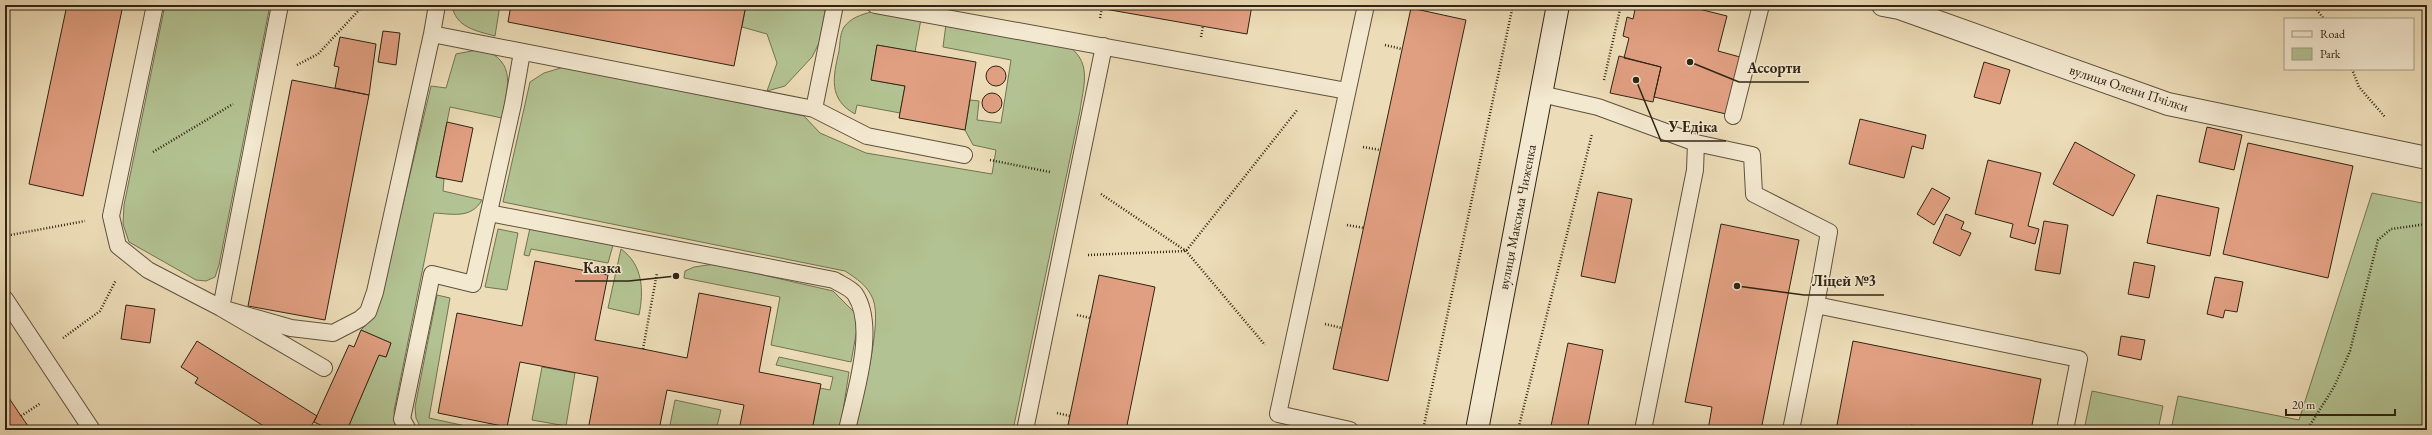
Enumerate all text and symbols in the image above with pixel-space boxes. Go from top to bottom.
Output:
legend [2284,18,2414,70]
text: Road [2320,26,2346,42]
text: Park [2320,46,2341,62]
callout: Ассорти [1739,55,1809,82]
text: Ассорти [1746,58,1801,77]
street label: вулиця Олени Пчілки [2067,60,2191,116]
callout: У Едіка [1661,114,1726,141]
text: У Едіка [1667,117,1718,136]
street label: вулиця Максима Чиженка [1494,142,1540,291]
callout: Казка [575,254,629,281]
text: Казка [583,258,621,277]
callout: Ліцей №3 [1804,268,1884,295]
text: Ліцей №3 [1812,271,1876,290]
scale bar [2286,391,2395,417]
text: 20 m [2292,397,2316,413]

